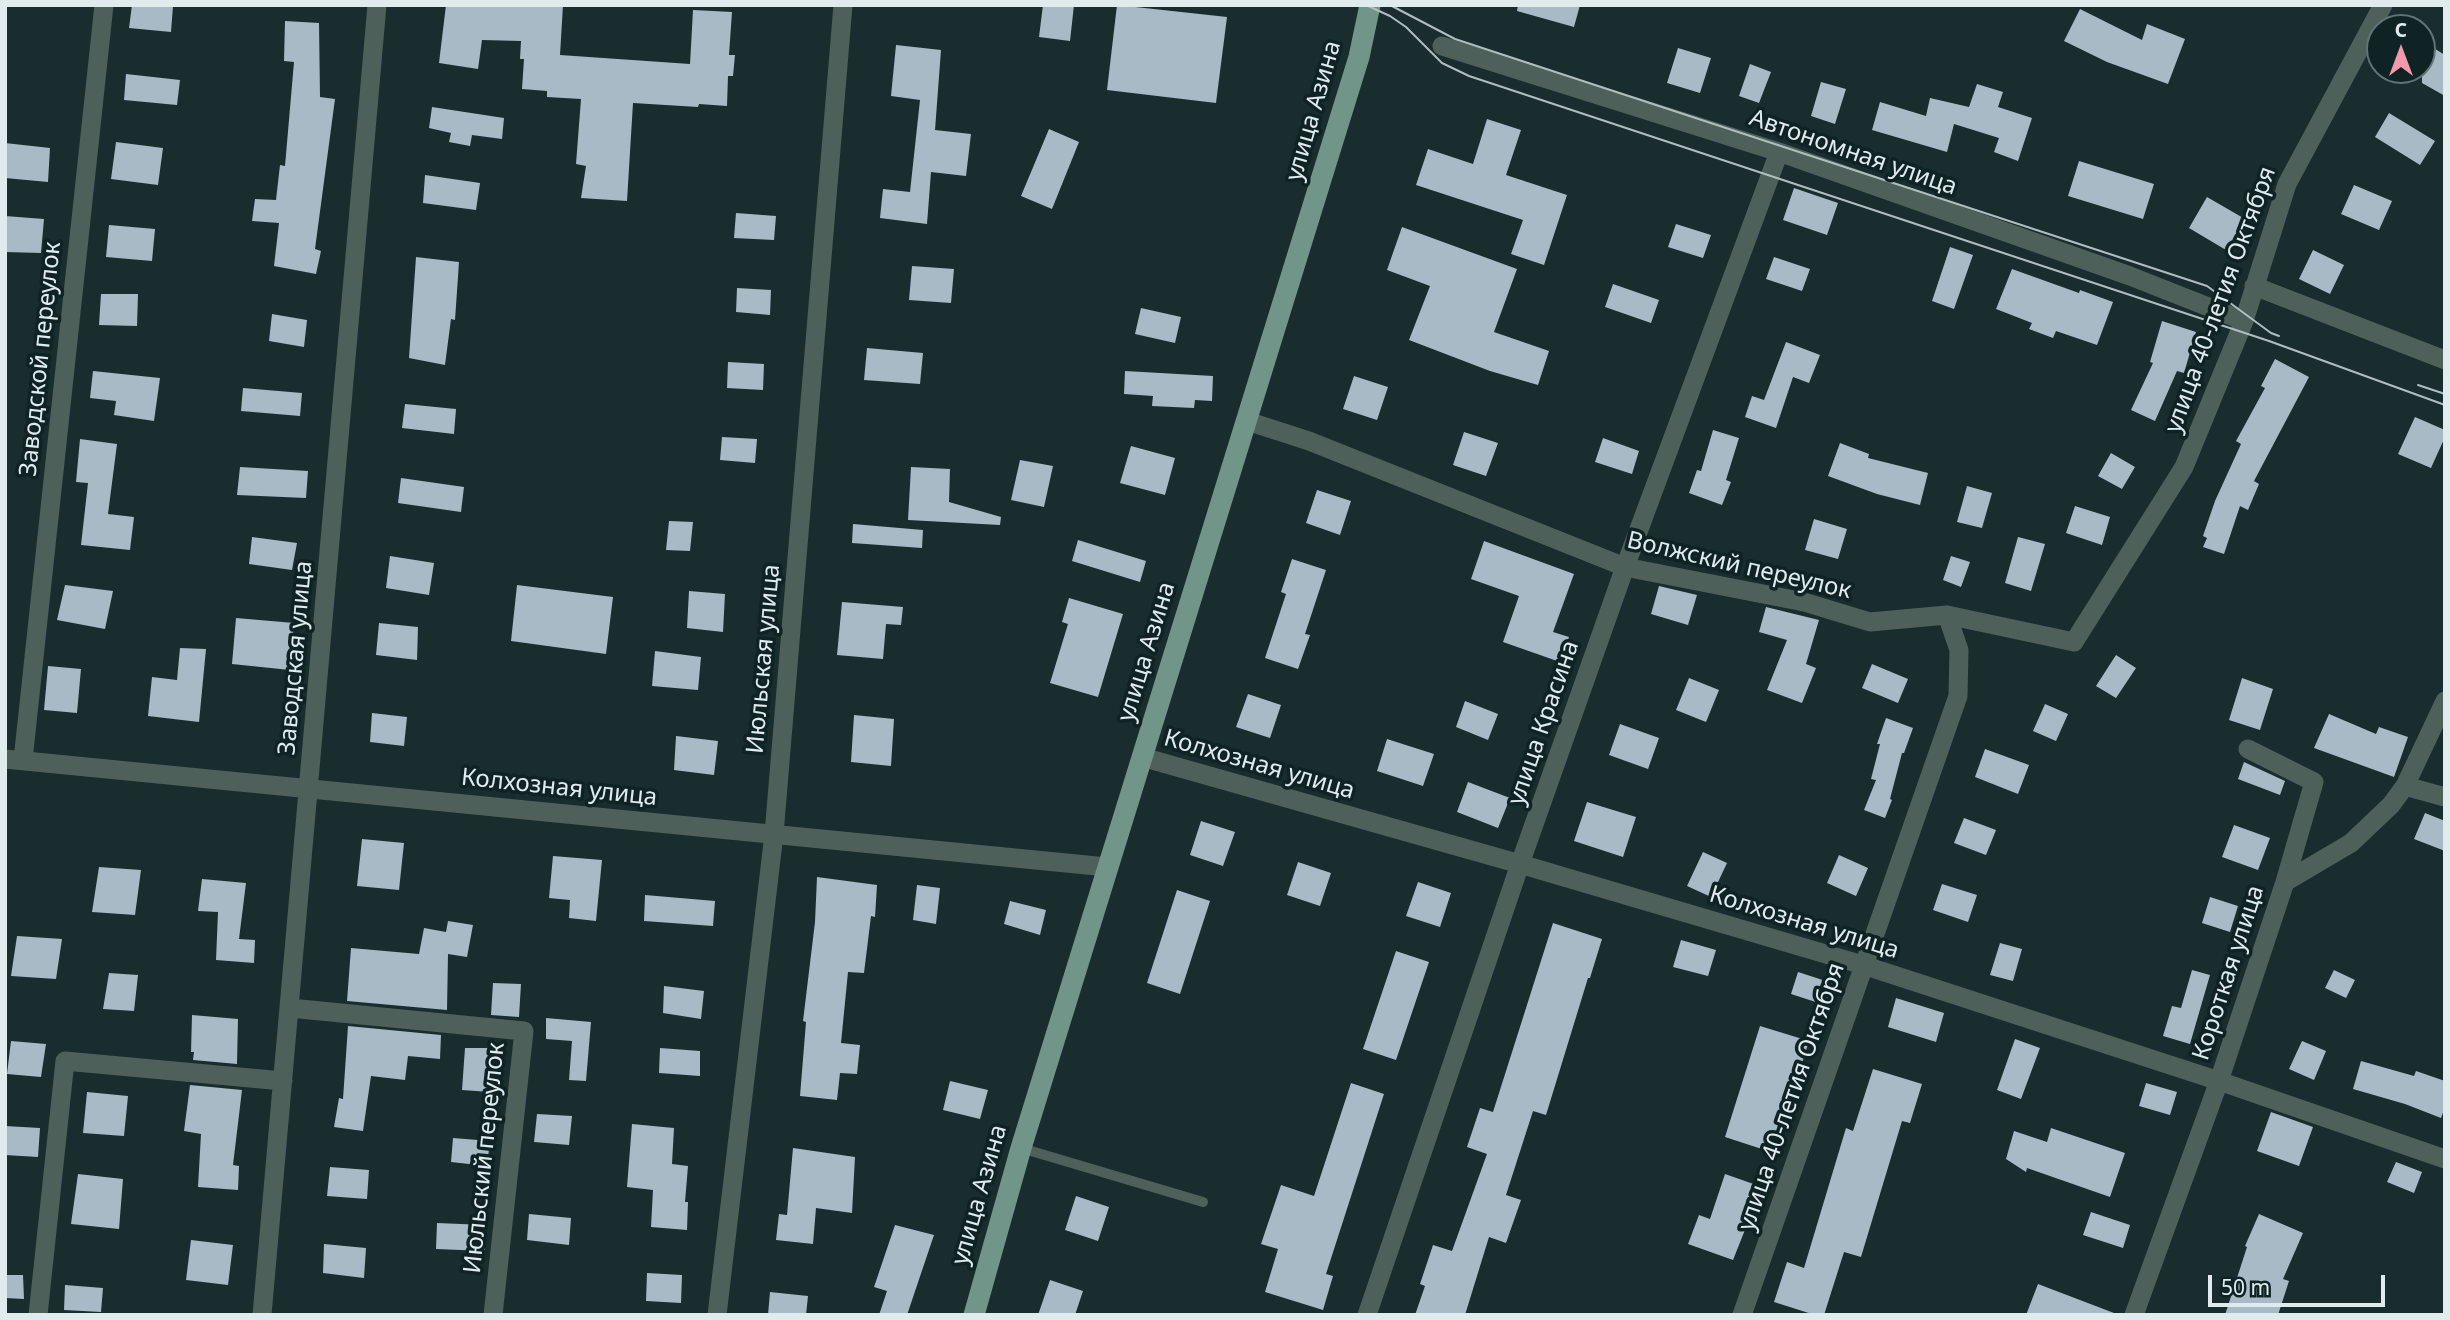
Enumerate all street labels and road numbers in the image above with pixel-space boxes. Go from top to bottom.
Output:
street label: улица Азина [1280,38,1348,184]
street label: Автономная улица [1746,104,1960,202]
street label: улица 40-летия Октября [2159,163,2283,437]
street label: Заводской переулок [14,240,68,478]
street label: Волжский переулок [1624,526,1854,606]
street label: Заводская улица [273,560,319,756]
street label: Июльская улица [741,563,787,755]
street label: улица Азина [1112,579,1182,725]
street label: улица Красина [1502,637,1586,809]
street label: Колхозная улица [1160,724,1358,806]
street label: Колхозная улица [460,763,658,813]
street label: Колхозная улица [1706,880,1902,966]
street label: Короткая улица [2187,882,2271,1064]
street label: улица 40-летия Октября [1733,959,1851,1235]
street label: Июльский переулок [459,1041,511,1275]
street label: улица Азина [946,1122,1014,1268]

